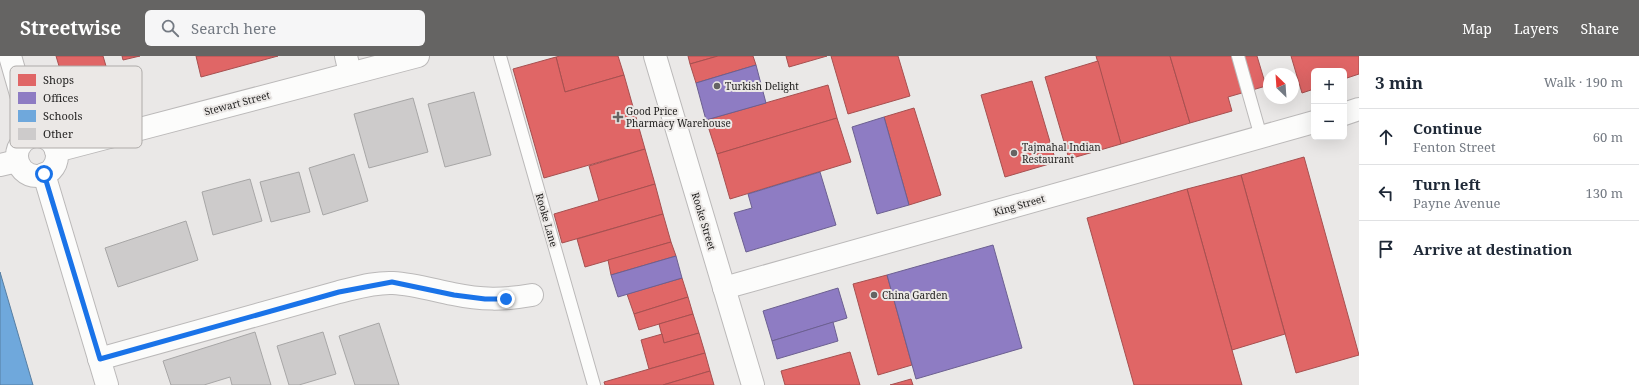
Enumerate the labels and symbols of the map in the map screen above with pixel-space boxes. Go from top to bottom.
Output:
legend [10,66,142,148]
north arrow [1263,68,1299,104]
text: Shops [43,72,74,87]
place label: Turkish Delight [725,79,799,93]
marker: Turkish Delight [712,81,722,91]
street label: Stewart Street [203,87,272,118]
text: Offices [43,90,78,105]
place label: Good Price Pharmacy Warehouse [626,104,731,130]
text: Schools [43,108,82,123]
marker: Good Price Pharmacy Warehouse [613,112,623,122]
text: Other [43,126,74,141]
place label: Tajmahal Indian Restaurant [1022,140,1101,166]
marker: Tajmahal Indian Restaurant [1009,148,1019,158]
route start [35,165,53,183]
street label: Rooke Street [689,190,720,252]
street label: Rooke Lane [533,191,561,249]
street label: King Street [992,191,1047,219]
place label: China Garden [882,288,948,302]
route end [497,290,515,308]
marker: China Garden [869,290,879,300]

